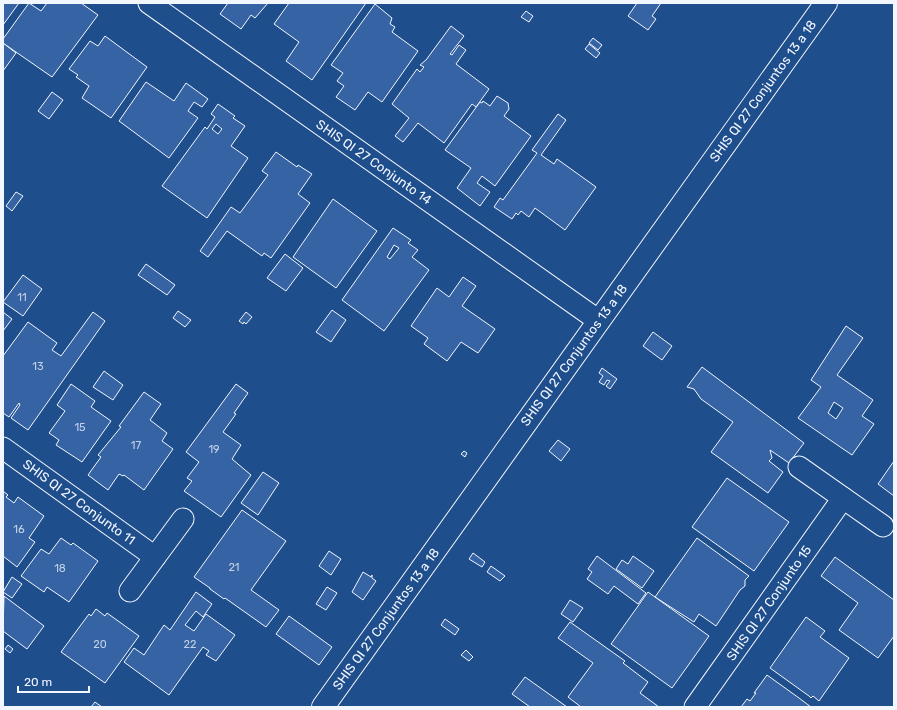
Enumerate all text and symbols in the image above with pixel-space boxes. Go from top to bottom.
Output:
street label: SHIS QI 27 Conjuntos 13 a 18 [707,17,819,165]
street label: SHIS QI 27 Conjunto 14 [313,116,435,208]
street label: SHIS QI 27 Conjuntos 13 a 18 [518,281,630,429]
house number: 11 [17,291,27,304]
house number: 13 [32,360,44,373]
house number: 15 [74,421,86,434]
house number: 17 [131,439,142,452]
house number: 19 [208,443,220,456]
street label: SHIS QI 27 Conjunto 11 [20,456,138,548]
house number: 16 [13,523,25,536]
street label: SHIS QI 27 Conjunto 15 [724,542,815,663]
street label: SHIS QI 27 Conjuntos 13 a 18 [330,545,442,693]
house number: 21 [228,561,240,574]
house number: 18 [54,562,66,575]
house number: 20 [93,638,107,651]
house number: 22 [184,638,196,651]
scale bar [18,668,89,694]
text: 20 m [24,675,52,689]

